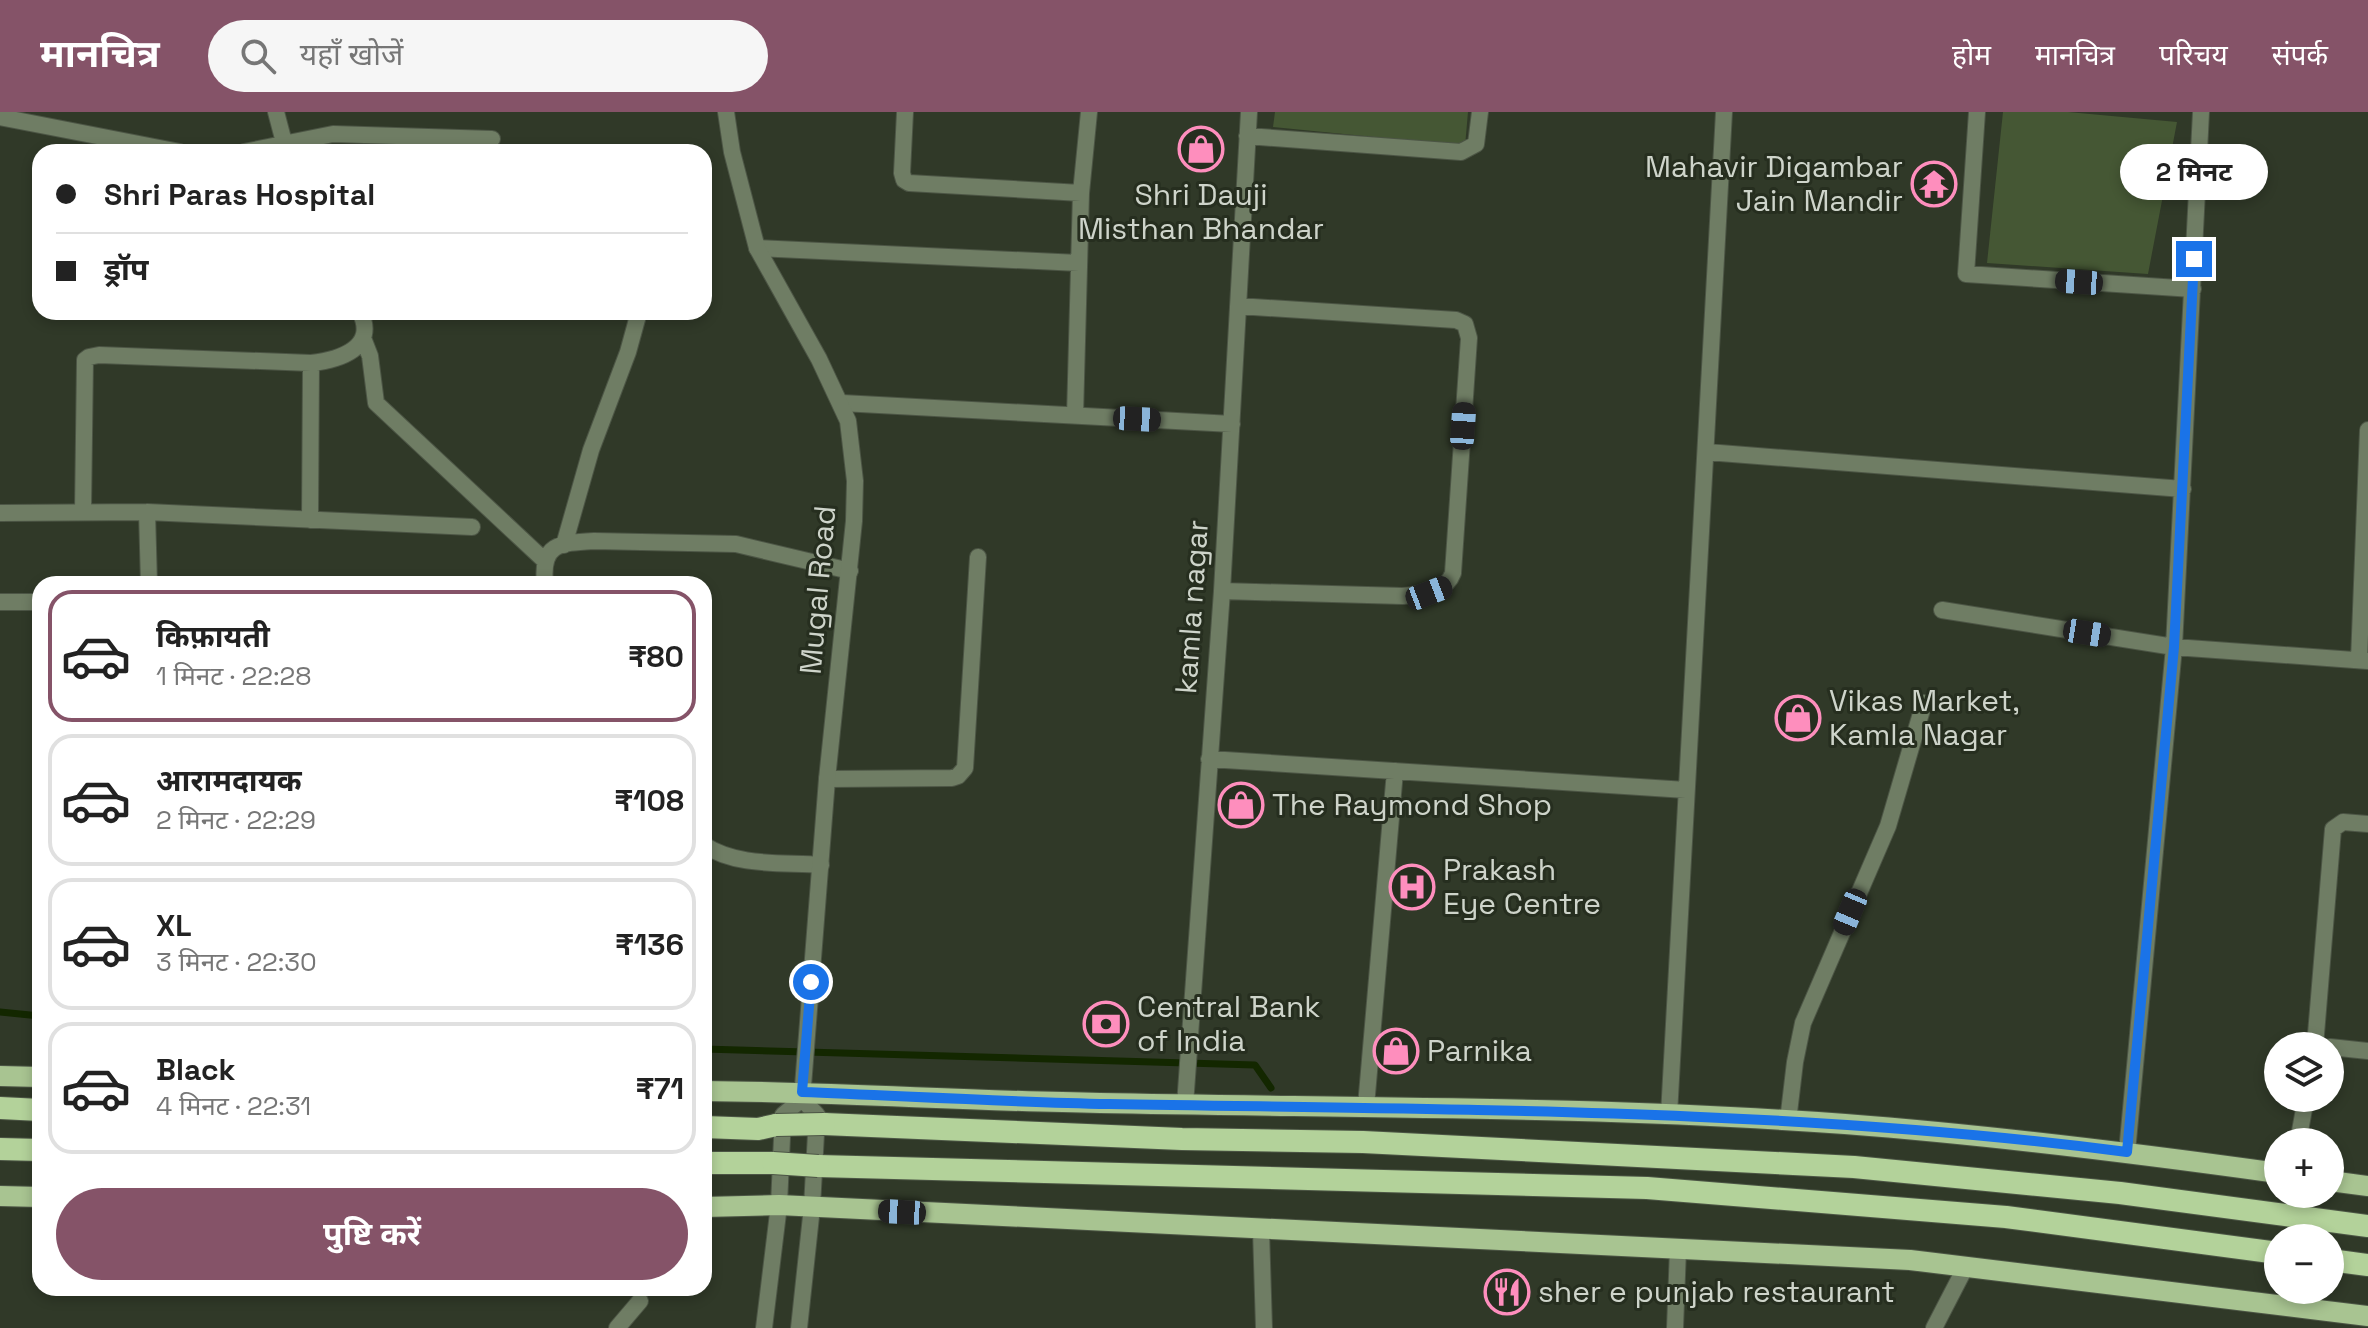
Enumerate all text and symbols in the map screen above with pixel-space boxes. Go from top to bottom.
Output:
search box [208,20,768,92]
text: मानचित्र [40,30,160,78]
icon: search [236,34,280,78]
text: यहाँ खोजें [300,35,403,74]
text: होम [1952,37,1991,73]
text: मानचित्र [2035,37,2115,73]
text: परिचय [2159,37,2228,73]
text: संपर्क [2272,37,2328,73]
shop icon: Shri Dauji Misthan Bhandar [1177,125,1225,173]
callout: 2 मिनट [2120,143,2268,199]
place label: Mahavir Digambar Jain Mandir [1645,147,1903,220]
text: 2 मिनट [2156,155,2232,189]
temple icon: Mahavir Digambar Jain Mandir [1910,160,1958,208]
text: Shri Paras Hospital [104,175,375,214]
place label: Shri Dauji Misthan Bhandar [1078,175,1324,248]
route end [2176,241,2212,277]
text: ड्रॉप [104,250,148,289]
car [2054,268,2104,296]
car [1449,401,1477,451]
car [1112,406,1162,432]
street label: Mugal Road [791,504,844,676]
street label: kamla nagar [1166,519,1217,695]
car [1402,573,1456,613]
text: किफ़ायती [156,617,270,656]
car [2061,617,2113,649]
icon: car [60,620,132,692]
text: ₹80 [628,637,684,676]
text: 1 मिनट · 22:28 [156,659,311,693]
place label: Vikas Market, Kamla Nagar [1829,681,2020,754]
shop icon: Vikas Market, Kamla Nagar [1774,694,1822,742]
text: आरामदायक [156,761,302,800]
icon: car [60,764,132,836]
text: ₹108 [614,781,684,820]
shop icon: The Raymond Shop [1217,781,1265,829]
place label: The Raymond Shop [1272,785,1552,824]
text: 2 मिनट · 22:29 [156,803,316,837]
place label: Prakash Eye Centre [1443,850,1601,923]
hospital icon: Prakash Eye Centre [1388,863,1436,911]
car [1830,885,1870,939]
text: XL [156,906,192,945]
icon: car [60,908,132,980]
text: ₹136 [615,925,684,964]
text: 3 मिनट · 22:30 [156,945,317,979]
route start [793,964,829,1000]
place label: Central Bank of India [1137,987,1321,1060]
bank icon: Central Bank of India [1082,1000,1130,1048]
shop icon: Parnika [1372,1027,1420,1075]
place label: Parnika [1427,1031,1532,1070]
map controls [2264,1032,2344,1304]
button: layers [2264,1032,2344,1112]
text: Black [156,1050,235,1089]
icon: car [60,1052,132,1124]
text: ₹71 [635,1069,684,1108]
text: 4 मिनट · 22:31 [156,1089,311,1123]
button: + [2264,1128,2344,1208]
button: पुष्टि करें [56,1188,688,1280]
car [877,1199,927,1225]
button: − [2264,1224,2344,1304]
restaurant icon: sher e punjab restaurant [1483,1268,1531,1316]
place label: sher e punjab restaurant [1538,1272,1895,1311]

